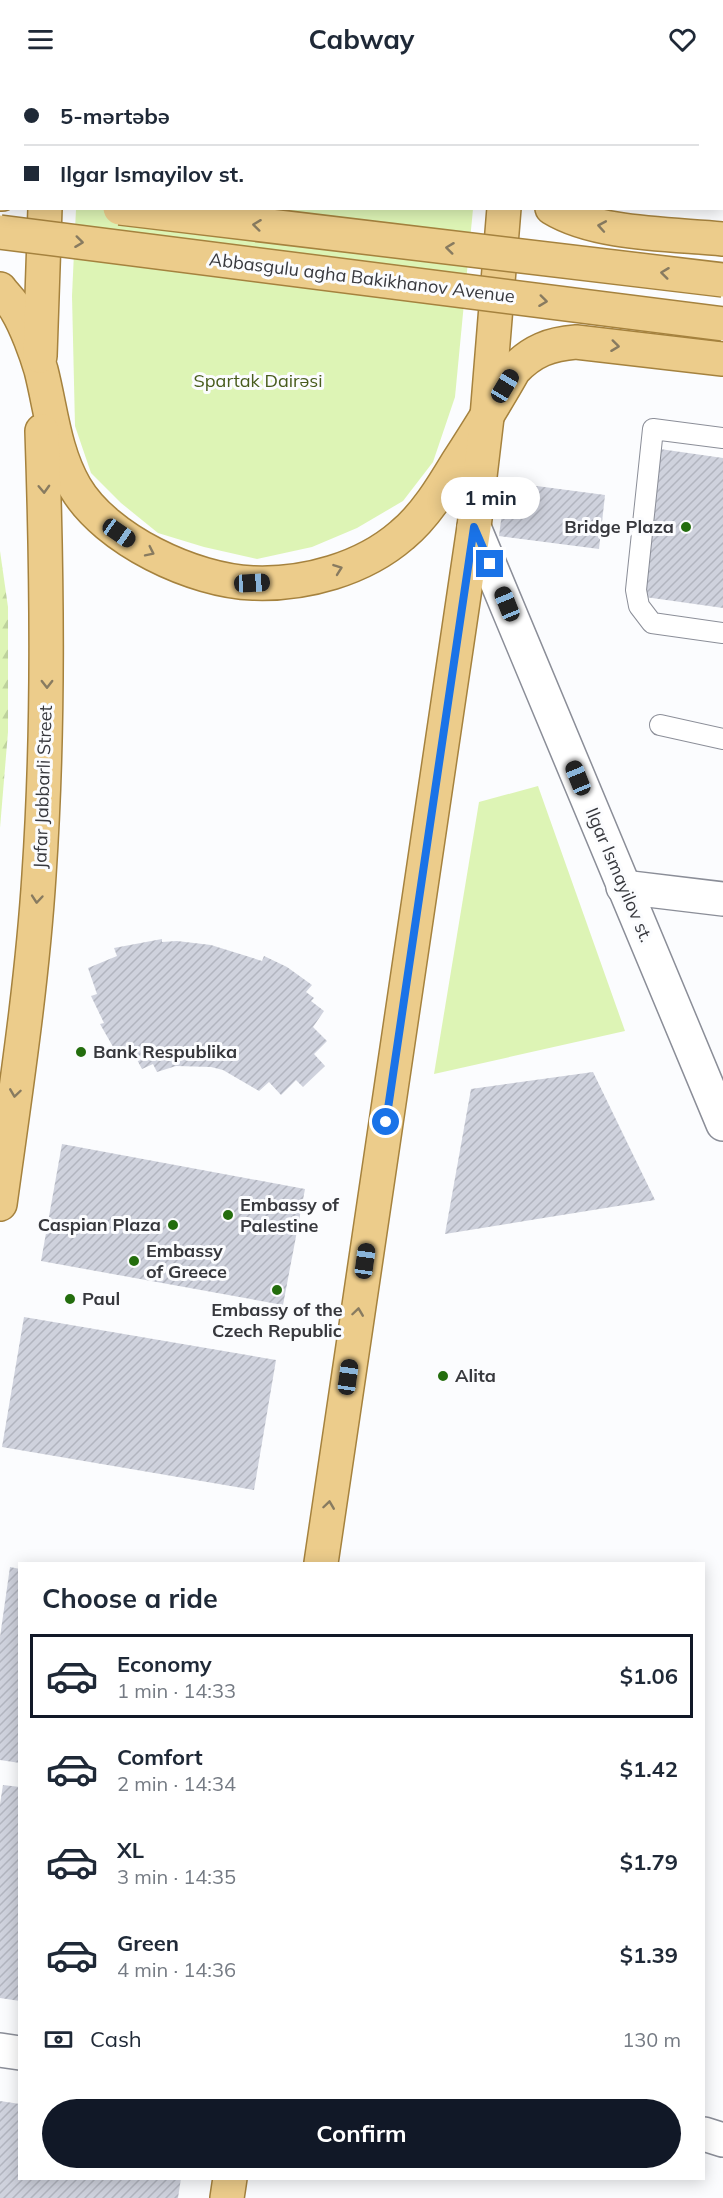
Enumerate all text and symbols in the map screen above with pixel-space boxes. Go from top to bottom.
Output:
text: Cabway [308,22,415,56]
icon: menu [24,23,57,56]
icon: heart [666,23,699,56]
text: 5-mərtəbə [60,102,170,130]
text: Ilgar Ismayilov st. [60,160,244,188]
one-way arrow [252,220,261,232]
one-way arrow [598,220,608,233]
one-way arrow [74,236,83,248]
one-way arrow [446,242,455,255]
street label: Abbasgulu agha Bakikhanov Avenue [208,247,516,308]
one-way arrow [660,267,669,280]
one-way arrow [539,295,548,307]
one-way arrow [610,339,620,352]
car [488,366,522,406]
park label: Spartak Dairəsi [194,369,322,392]
callout: 1 min [440,477,540,519]
one-way arrow [38,484,51,493]
text: 1 min [464,485,517,510]
car [99,515,139,551]
place label: Bridge Plaza [564,515,674,538]
marker: Bridge Plaza [679,520,693,534]
one-way arrow [144,545,155,556]
route end [476,550,503,577]
one-way arrow [333,564,343,577]
car [234,573,270,593]
car [492,584,522,624]
one-way arrow [40,679,53,688]
street label: Jafar Jabbarli Street [28,705,57,869]
car [563,758,593,798]
street label: Ilgar Ismayilov st. [581,804,658,946]
one-way arrow [31,895,44,904]
place label: Bank Respublika [93,1040,237,1063]
marker: Bank Respublika [74,1045,88,1059]
one-way arrow [10,1088,22,1098]
route start [372,1108,399,1135]
place label: Embassy of Palestine [240,1193,339,1237]
marker: Embassy of Palestine [221,1208,235,1222]
place label: Caspian Plaza [38,1213,161,1236]
marker: Caspian Plaza [166,1218,180,1232]
place label: Embassy of Greece [146,1239,227,1283]
car [354,1242,376,1280]
marker: Embassy of Greece [127,1254,141,1268]
marker: Embassy of the Czech Republic [270,1283,284,1297]
place label: Paul [82,1287,120,1310]
marker: Paul [63,1292,77,1306]
place label: Embassy of the Czech Republic [211,1298,343,1342]
one-way arrow [351,1308,363,1317]
car [337,1358,359,1396]
place label: Alita [455,1364,496,1387]
marker: Alita [436,1369,450,1383]
one-way arrow [323,1501,335,1510]
text: Choose a ride [42,1581,218,1615]
icon: car [45,1649,99,1703]
text: Economy [117,1650,212,1678]
text: $1.06 [620,1662,678,1690]
text: 1 min · 14:33 [117,1678,236,1703]
icon: car [45,1742,99,1796]
text: Comfort [117,1743,203,1771]
text: $1.42 [620,1755,678,1783]
text: 2 min · 14:34 [117,1771,236,1796]
icon: car [45,1835,99,1889]
text: XL [117,1836,144,1864]
text: $1.79 [620,1848,678,1876]
text: 3 min · 14:35 [117,1864,236,1889]
icon: car [45,1928,99,1982]
text: Green [117,1929,179,1957]
text: $1.39 [620,1941,678,1969]
text: 4 min · 14:36 [117,1957,236,1982]
icon: cash [42,2023,75,2056]
text: Cash [90,2025,142,2053]
text: 130 m [622,2027,681,2052]
button: Confirm [42,2099,681,2168]

